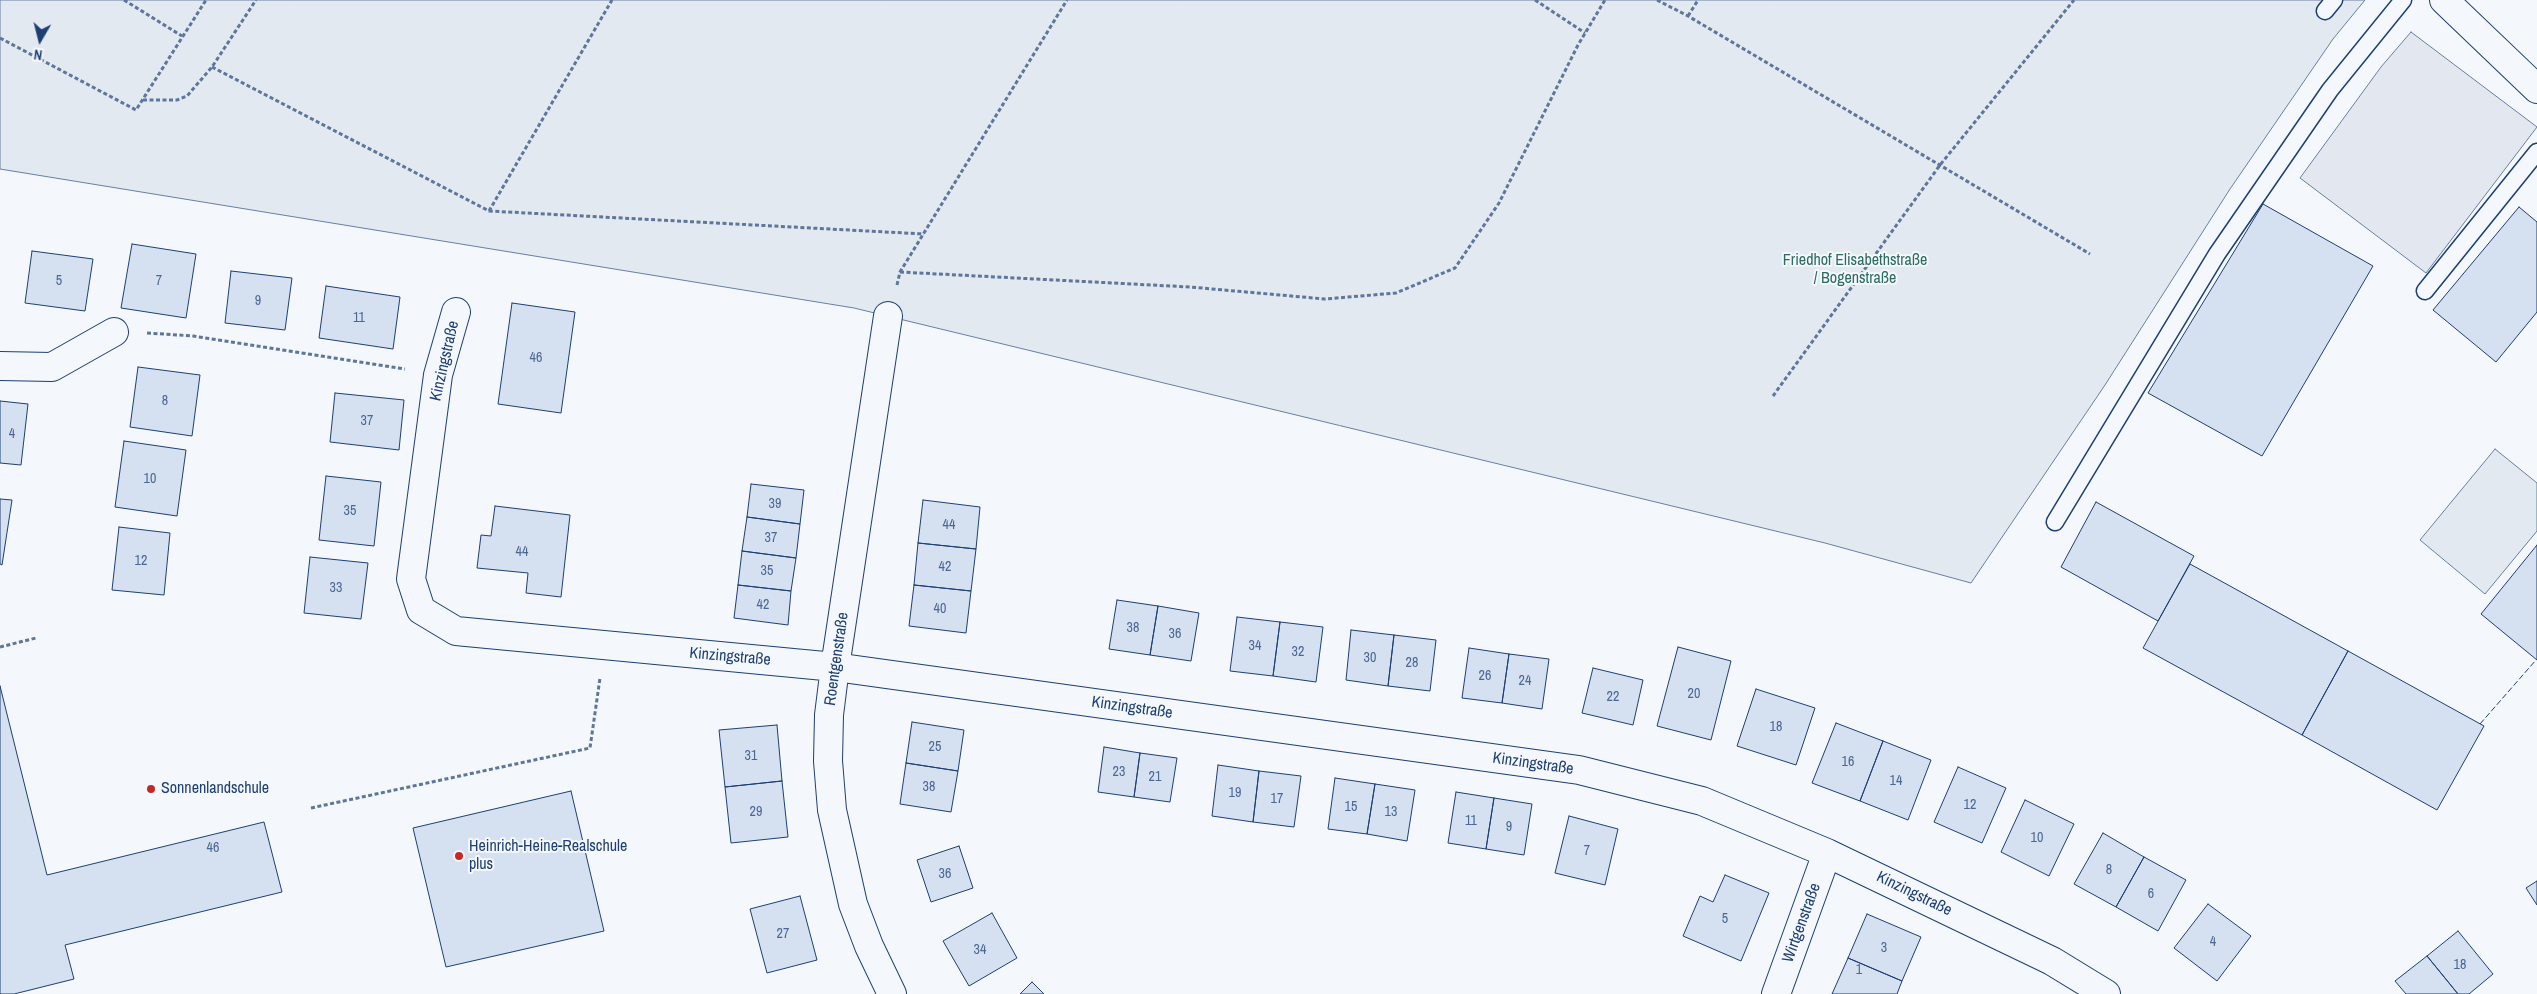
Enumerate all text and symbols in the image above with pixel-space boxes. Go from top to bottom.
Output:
north arrow [15,15,65,65]
text: N [33,45,43,64]
park label: Friedhof Elisabethstraße / Bogenstraße [1783,251,1927,289]
house number: 5 [56,273,62,289]
house number: 7 [156,273,162,289]
house number: 9 [255,293,261,309]
house number: 11 [353,310,365,326]
street label: Kinzingstraße [426,319,464,403]
house number: 46 [530,350,542,366]
house number: 8 [162,393,168,409]
house number: 37 [361,413,373,429]
house number: 4 [9,426,15,442]
house number: 10 [144,471,156,487]
house number: 39 [769,496,781,512]
house number: 35 [344,503,356,519]
house number: 44 [943,517,955,533]
house number: 37 [765,530,777,546]
house number: 44 [516,544,528,560]
house number: 12 [135,553,147,569]
house number: 42 [939,559,951,575]
house number: 35 [761,563,773,579]
house number: 33 [330,580,342,596]
house number: 42 [757,597,769,613]
house number: 40 [934,601,946,617]
street label: Roentgenstraße [821,611,853,707]
house number: 38 [1127,620,1139,636]
house number: 36 [1169,626,1181,642]
house number: 34 [1249,638,1261,654]
street label: Kinzingstraße [688,644,772,670]
house number: 32 [1292,644,1304,660]
house number: 30 [1364,650,1376,666]
house number: 28 [1406,655,1418,671]
house number: 26 [1479,668,1491,684]
house number: 24 [1519,673,1531,689]
house number: 20 [1688,686,1700,702]
house number: 22 [1607,689,1619,705]
street label: Kinzingstraße [1090,693,1174,723]
house number: 18 [1770,719,1782,735]
house number: 25 [929,739,941,755]
house number: 31 [745,748,757,764]
street label: Kinzingstraße [1491,749,1575,779]
house number: 16 [1842,754,1854,770]
house number: 23 [1113,764,1125,780]
house number: 21 [1149,769,1161,785]
house number: 14 [1890,773,1902,789]
place label: Sonnenlandschule [161,779,269,799]
house number: 38 [923,779,935,795]
marker: Sonnenlandschule [145,783,157,795]
house number: 19 [1229,785,1241,801]
house number: 17 [1271,791,1283,807]
house number: 12 [1964,797,1976,813]
house number: 15 [1345,799,1357,815]
house number: 29 [750,804,762,820]
house number: 13 [1385,804,1397,820]
house number: 11 [1465,813,1477,829]
house number: 9 [1506,819,1512,835]
house number: 10 [2031,830,2043,846]
place label: Heinrich-Heine-Realschule plus [469,837,627,875]
house number: 46 [207,840,219,856]
house number: 7 [1584,843,1590,859]
marker: Heinrich-Heine-Realschule plus [453,850,465,862]
house number: 8 [2106,862,2112,878]
house number: 36 [939,866,951,882]
street label: Kinzingstraße [1873,867,1955,921]
street label: Wirtgenstraße [1779,881,1825,965]
house number: 6 [2148,886,2154,902]
house number: 5 [1722,911,1728,927]
house number: 27 [777,926,789,942]
house number: 4 [2210,934,2216,950]
house number: 3 [1881,940,1887,956]
house number: 34 [974,942,986,958]
house number: 18 [2454,957,2466,973]
house number: 1 [1856,962,1862,978]

